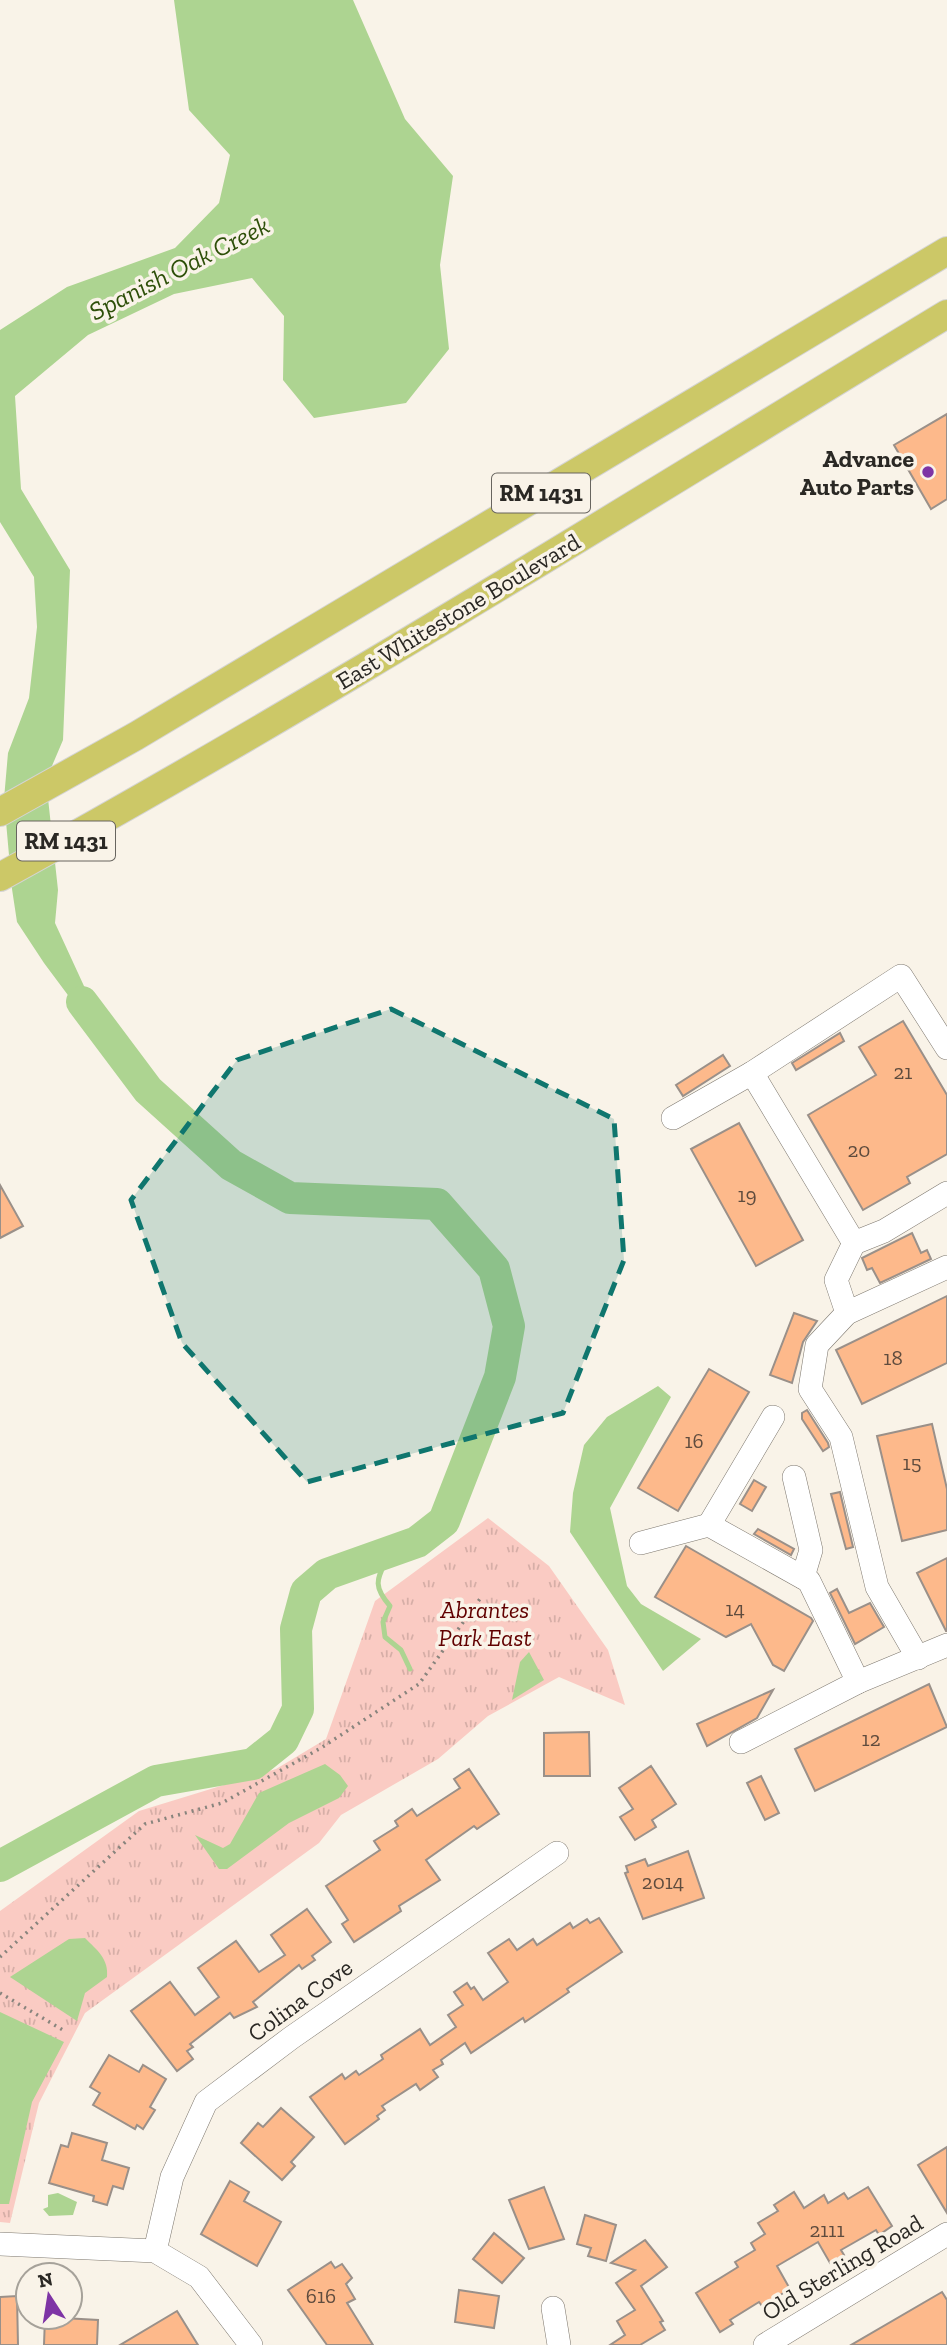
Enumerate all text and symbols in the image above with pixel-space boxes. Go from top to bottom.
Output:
water label: Spanish Oak Creek [83,209,275,327]
place label: Advance Auto Parts [800,444,914,501]
marker: Advance Auto Parts [920,464,936,480]
road number: RM 1431 [492,474,590,512]
street label: East Whitestone Boulevard [331,527,585,695]
road number: RM 1431 [17,821,115,860]
house number: 21 [894,1059,912,1084]
house number: 20 [848,1137,870,1162]
house number: 19 [737,1182,757,1207]
house number: 18 [883,1345,903,1370]
house number: 16 [684,1428,704,1453]
house number: 15 [903,1450,921,1475]
park label: Abrantes Park East [438,1595,532,1652]
house number: 14 [725,1596,745,1621]
house number: 12 [862,1726,880,1751]
house number: 2014 [642,1869,684,1894]
street label: Colina Cove [242,1952,358,2048]
street label: Old Sterling Road [756,2208,928,2326]
house number: 2111 [809,2217,845,2242]
north arrow [14,2261,84,2331]
text: N [36,2267,55,2293]
house number: 616 [306,2283,336,2308]

